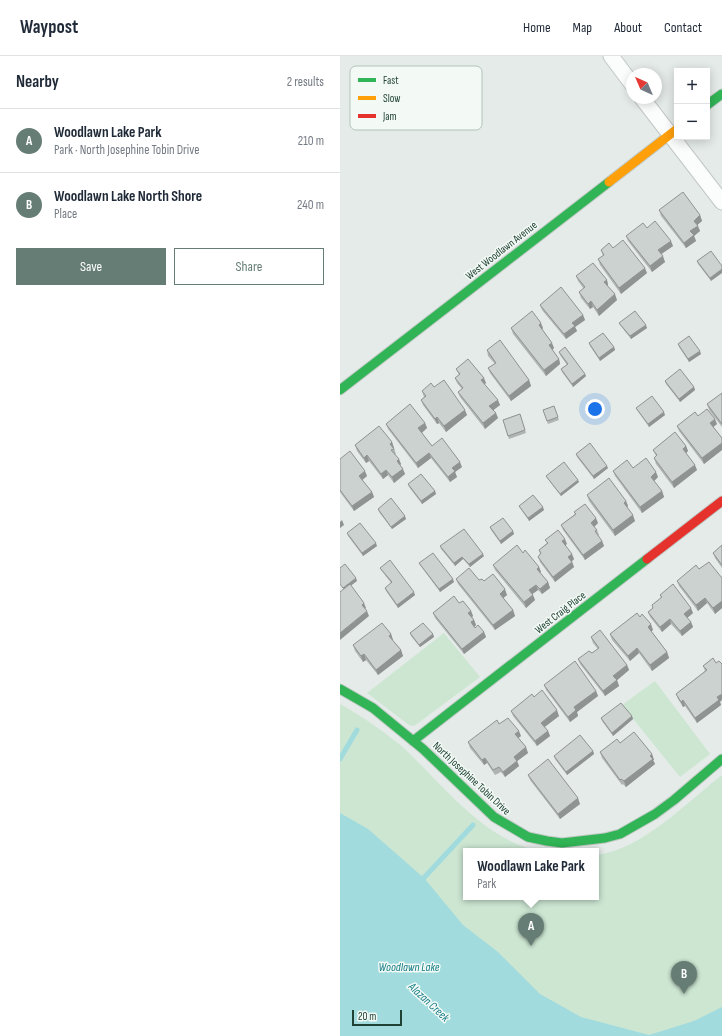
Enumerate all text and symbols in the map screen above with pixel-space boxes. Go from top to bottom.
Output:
text: Waypost [20,16,78,39]
text: Home [523,19,551,36]
text: Map [573,19,592,36]
text: About [614,19,642,36]
text: Contact [664,19,702,36]
legend [350,66,482,130]
north arrow [626,68,662,104]
map controls [674,68,710,140]
button: + [674,68,710,104]
text: Nearby [16,72,59,92]
text: 2 results [287,74,324,90]
text: Fast [383,74,399,87]
text: Slow [383,92,400,105]
button: − [674,104,710,140]
text: Jam [382,110,397,123]
text: Woodlawn Lake Park [54,123,162,142]
text: A [26,133,32,149]
text: 210 m [298,133,324,149]
text: Park · North Josephine Tobin Drive [54,142,199,158]
text: Woodlawn Lake North Shore [54,187,202,206]
text: B [26,197,32,213]
text: 240 m [297,197,324,213]
text: Place [54,206,77,222]
street label: West Woodlawn Avenue [463,219,540,282]
button: Save [16,248,166,285]
button: Share [174,248,324,285]
your location [585,399,605,419]
street label: West Craig Place [532,589,588,636]
street label: North Josephine Tobin Drive [430,739,513,818]
popup [463,848,599,900]
text: Woodlawn Lake Park [477,857,585,876]
text: Park [477,876,496,892]
pin: A [518,913,544,946]
water label: Woodlawn Lake [379,960,440,975]
pin: B [671,961,697,994]
water label: Alazan Creek [404,979,453,1026]
scale bar [352,1008,402,1027]
text: 20 m [358,1010,376,1023]

